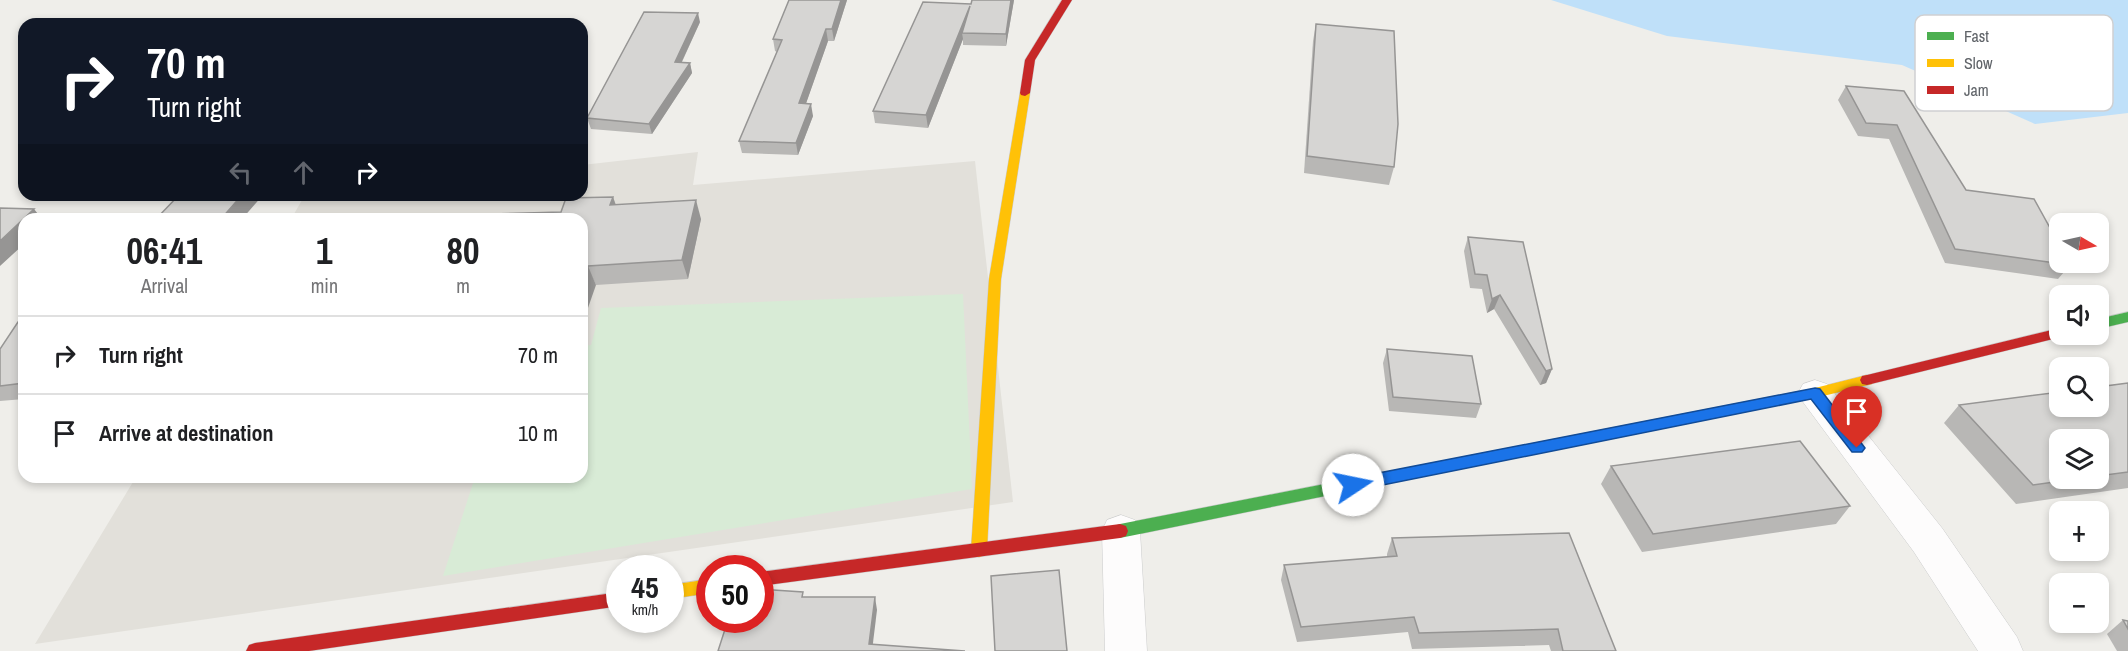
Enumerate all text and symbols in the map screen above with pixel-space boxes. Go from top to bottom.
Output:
legend [1915,15,2113,111]
text: Fast [1964,25,1989,47]
text: 70 m [147,35,226,91]
icon: right [48,42,126,120]
text: Slow [1964,52,1993,74]
text: Jam [1964,79,1989,101]
text: Turn right [147,89,241,125]
icon: left [224,156,257,189]
icon: ahead [287,156,320,189]
icon: right [350,156,383,189]
north arrow [2049,213,2109,273]
map controls [2049,213,2109,633]
text: 06:41 [127,227,202,275]
text: 1 [316,227,333,275]
text: 80 [447,227,479,275]
text: Arrival [141,272,188,299]
text: min [311,272,338,299]
text: m [456,272,470,299]
button: sound [2049,285,2109,345]
icon: right [48,339,81,372]
text: Turn right [99,340,183,370]
text: 70 m [518,340,558,370]
button: search [2049,357,2109,417]
pin [1831,386,1882,448]
icon: arrive [1840,395,1873,428]
icon: arrive [48,417,81,450]
text: Arrive at destination [99,418,273,448]
text: 10 m [518,418,558,448]
button: layers [2049,429,2109,489]
position arrow [1321,453,1385,517]
button: + [2049,501,2109,561]
speed limit sign: 50 [696,555,774,633]
text: 45 [631,567,659,607]
button: − [2049,573,2109,633]
text: km/h [632,599,658,620]

